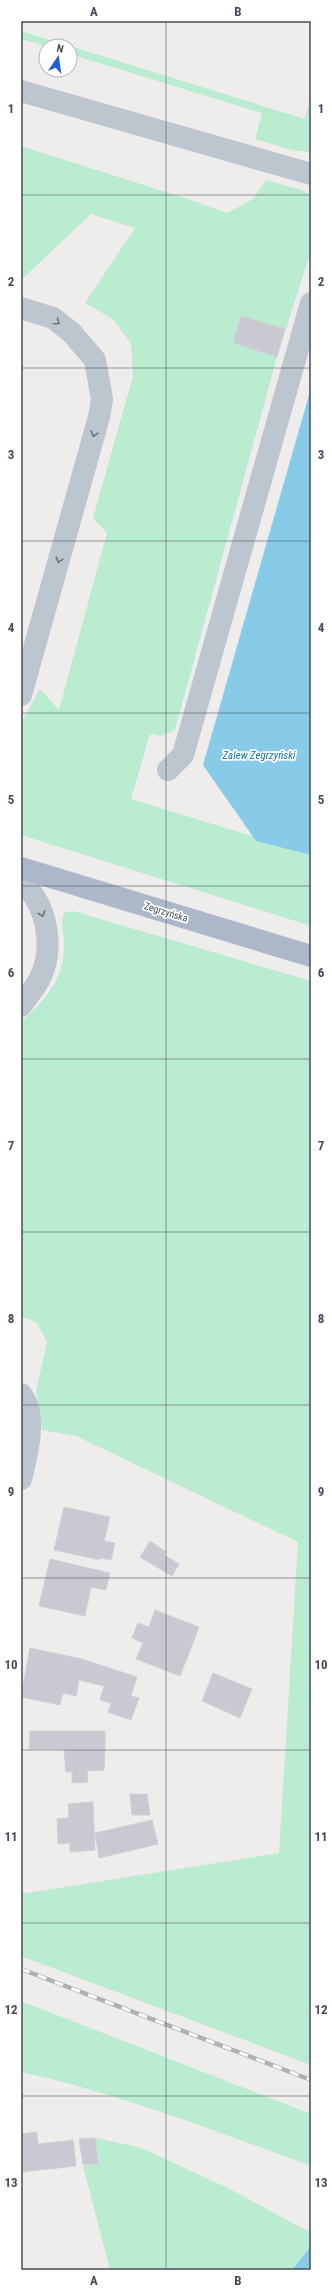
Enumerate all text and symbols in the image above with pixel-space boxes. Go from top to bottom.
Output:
text: A [90,4,98,19]
text: B [234,4,242,19]
north arrow [38,38,78,78]
text: N [55,42,65,56]
text: 1 [8,101,14,116]
text: 1 [318,101,324,116]
text: 2 [8,274,15,289]
text: 2 [318,274,325,289]
one-way arrow [53,317,60,324]
one-way arrow [90,431,99,438]
text: 3 [8,447,14,462]
text: 3 [318,447,324,462]
one-way arrow [55,556,64,563]
text: 4 [8,620,15,635]
text: 4 [318,620,325,635]
water label: Zalew Zegrzyński [222,749,296,762]
text: 5 [8,792,15,807]
text: 5 [318,792,325,807]
street label: Zegrzyńska [143,900,189,924]
one-way arrow [37,910,46,917]
text: 6 [8,965,15,980]
text: 6 [318,965,325,980]
text: 7 [8,1138,15,1153]
text: 7 [318,1138,325,1153]
text: 8 [8,1311,14,1326]
text: 8 [318,1311,324,1326]
text: 9 [8,1484,14,1499]
text: 9 [318,1484,324,1499]
text: 10 [4,1657,18,1672]
text: 10 [314,1657,328,1672]
text: 11 [4,1829,18,1844]
text: 11 [314,1829,328,1844]
text: 12 [4,2002,18,2017]
text: 12 [314,2002,328,2017]
text: 13 [4,2175,18,2190]
text: 13 [314,2175,328,2190]
text: A [90,2273,98,2288]
text: B [234,2273,242,2288]

